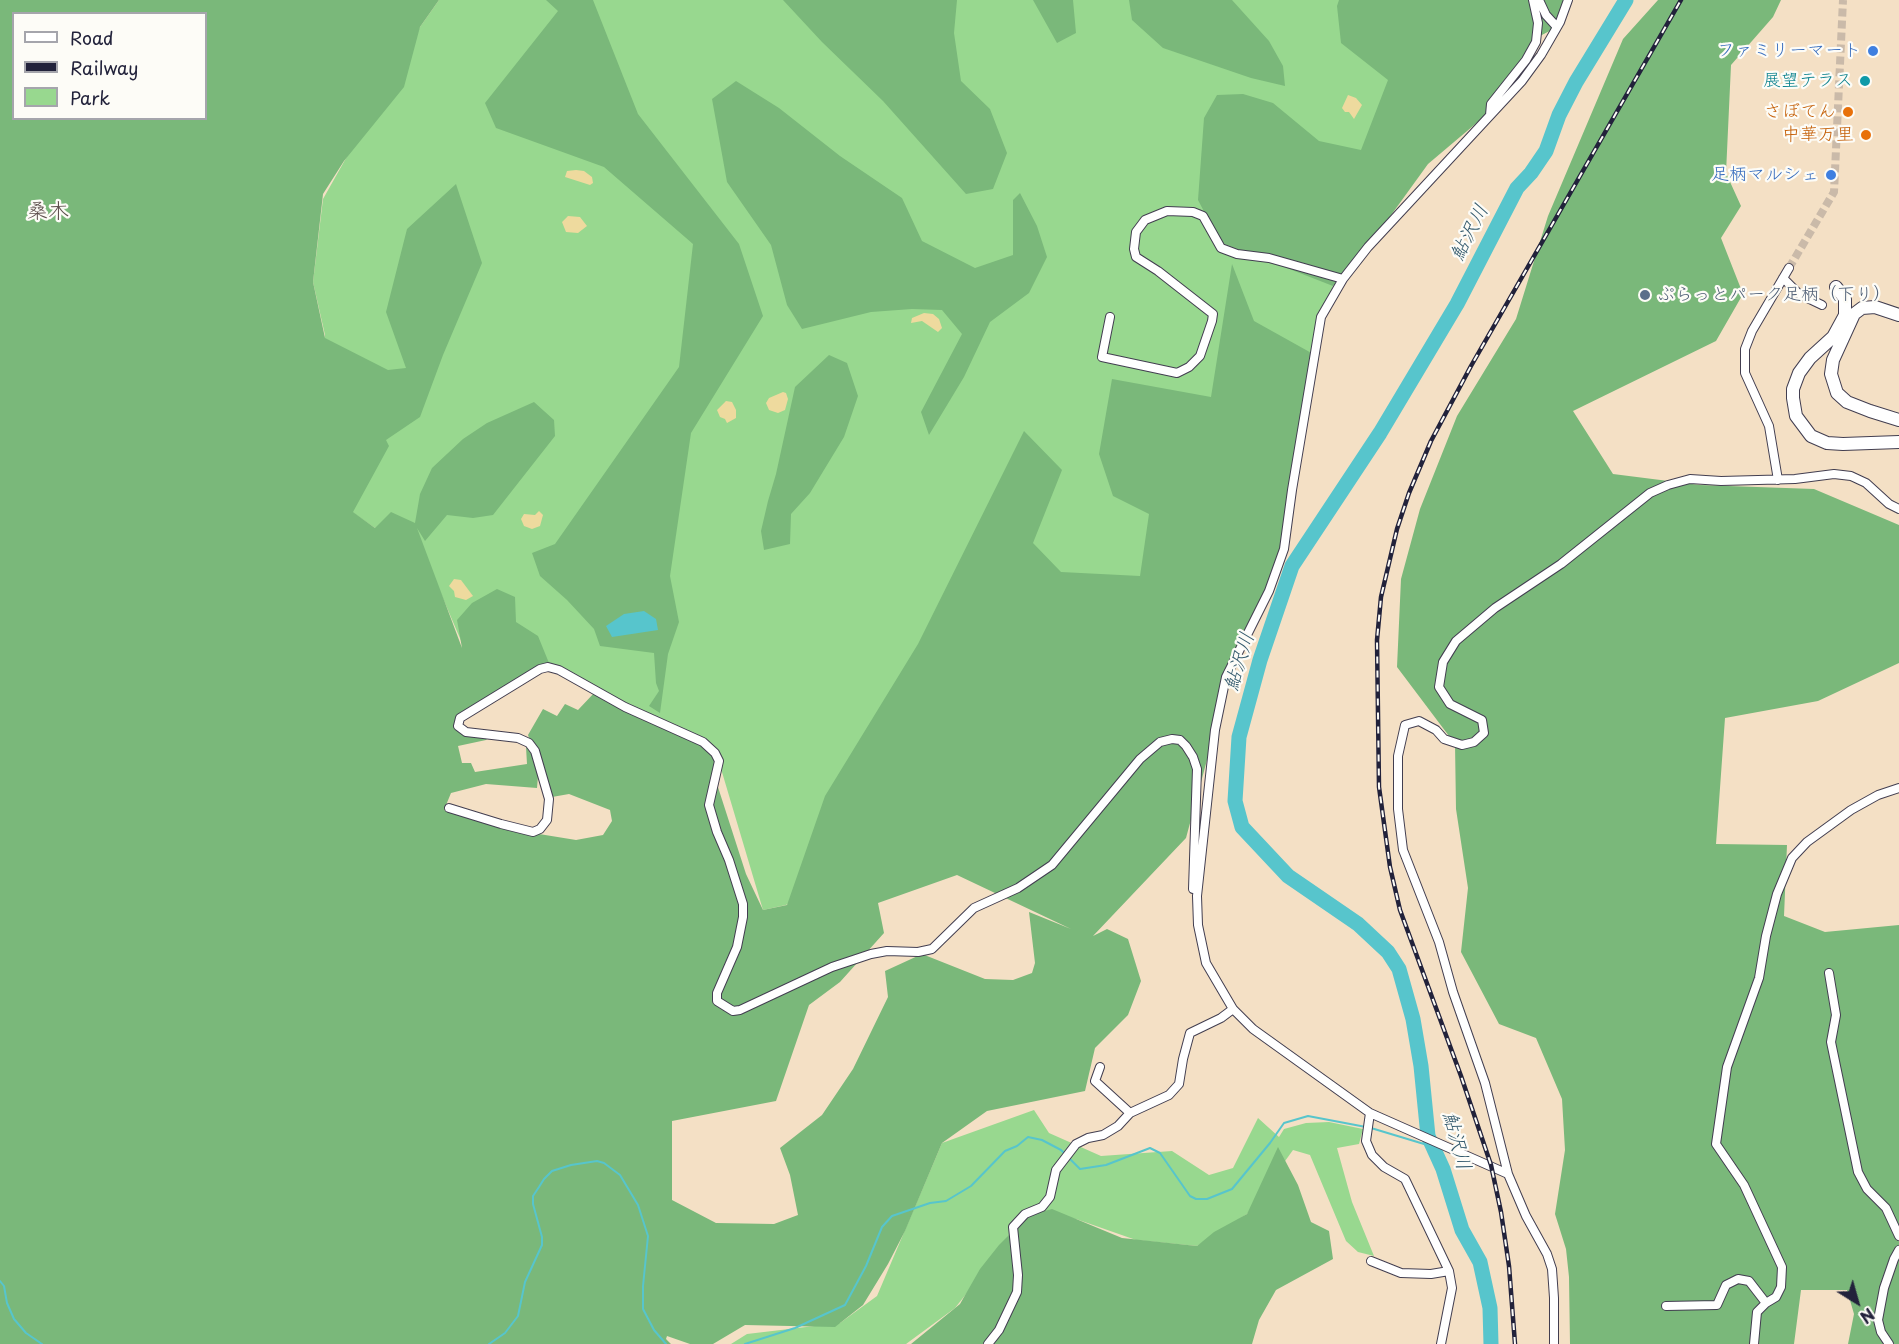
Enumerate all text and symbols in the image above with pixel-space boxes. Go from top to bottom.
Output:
legend [12,12,207,120]
text: Road [70,24,114,51]
place label: ファミリーマート [1717,40,1861,62]
marker: ファミリーマート [1866,44,1880,58]
text: Railway [70,54,138,81]
place label: 展望テラス [1763,70,1853,92]
marker: 展望テラス [1858,74,1872,88]
text: Park [70,84,110,111]
place label: さぼてん [1764,101,1836,123]
marker: さぼてん [1841,105,1855,119]
place label: 中華万里 [1782,124,1854,146]
marker: 中華万里 [1859,128,1873,142]
place label: 足柄マルシェ [1711,164,1819,186]
marker: 足柄マルシェ [1824,168,1838,182]
district label: 桑木 [27,199,69,225]
water label: 鮎沢川 [1446,201,1494,265]
place label: ぷらっとパーク足柄（下り） [1657,284,1891,306]
marker: ぷらっとパーク足柄（下り） [1638,288,1652,302]
water label: 鮎沢川 [1220,630,1260,694]
water label: 鮎沢川 [1437,1109,1475,1173]
north arrow [1827,1272,1887,1332]
text: N [1856,1303,1880,1330]

